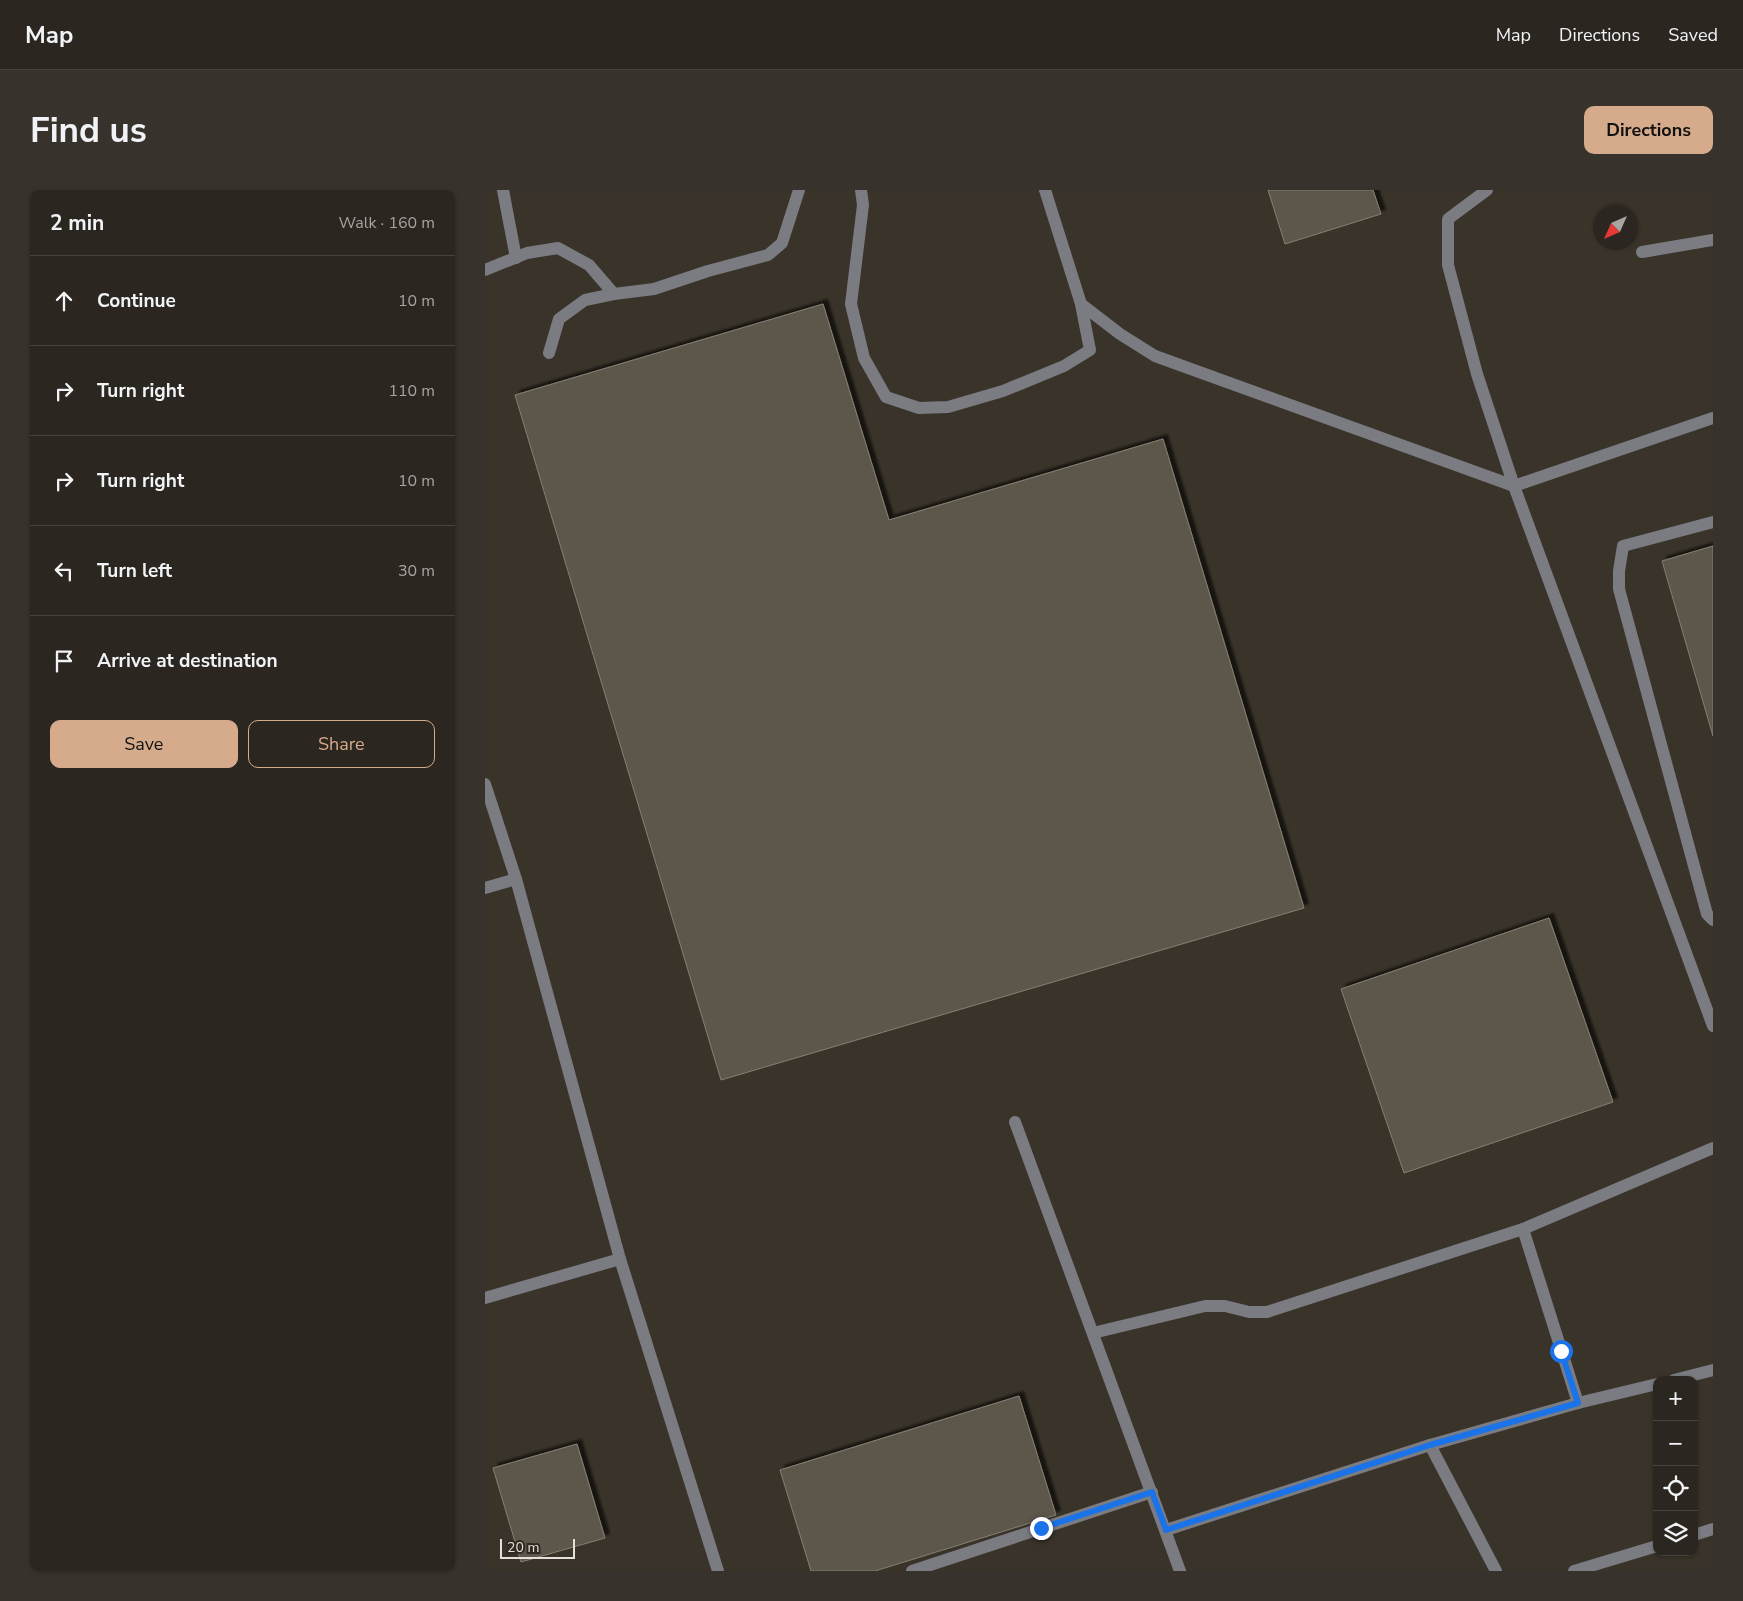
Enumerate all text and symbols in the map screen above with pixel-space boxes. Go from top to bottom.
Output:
text: Map [25,19,73,51]
text: Map [1496,23,1531,47]
text: Directions [1559,23,1640,47]
text: Saved [1668,23,1718,47]
button: Directions [1584,106,1713,154]
text: Find us [30,107,147,154]
north arrow [1593,205,1638,250]
text: 2 min [50,209,104,237]
text: Walk · 160 m [339,212,435,234]
icon: ahead [50,287,78,315]
text: Continue [97,288,176,314]
text: 10 m [398,290,435,312]
icon: right [50,377,78,405]
text: Turn right [97,378,184,404]
text: 110 m [388,380,435,402]
icon: right [50,467,78,495]
text: Turn right [97,468,184,494]
text: 10 m [398,470,435,492]
icon: left [50,557,78,585]
text: Turn left [97,558,172,584]
text: 30 m [398,560,435,582]
icon: arrive [50,647,78,675]
text: Arrive at destination [97,648,278,674]
button: Save [50,720,238,768]
button: Share [248,720,435,768]
route start [1550,1340,1573,1363]
map controls [1653,1376,1698,1556]
button: + [1653,1376,1698,1421]
button: − [1653,1421,1698,1466]
button: locate [1653,1466,1698,1511]
button: layers [1653,1511,1698,1556]
route end [1030,1517,1053,1540]
scale bar [500,1536,575,1559]
text: 20 m [507,1538,539,1557]

